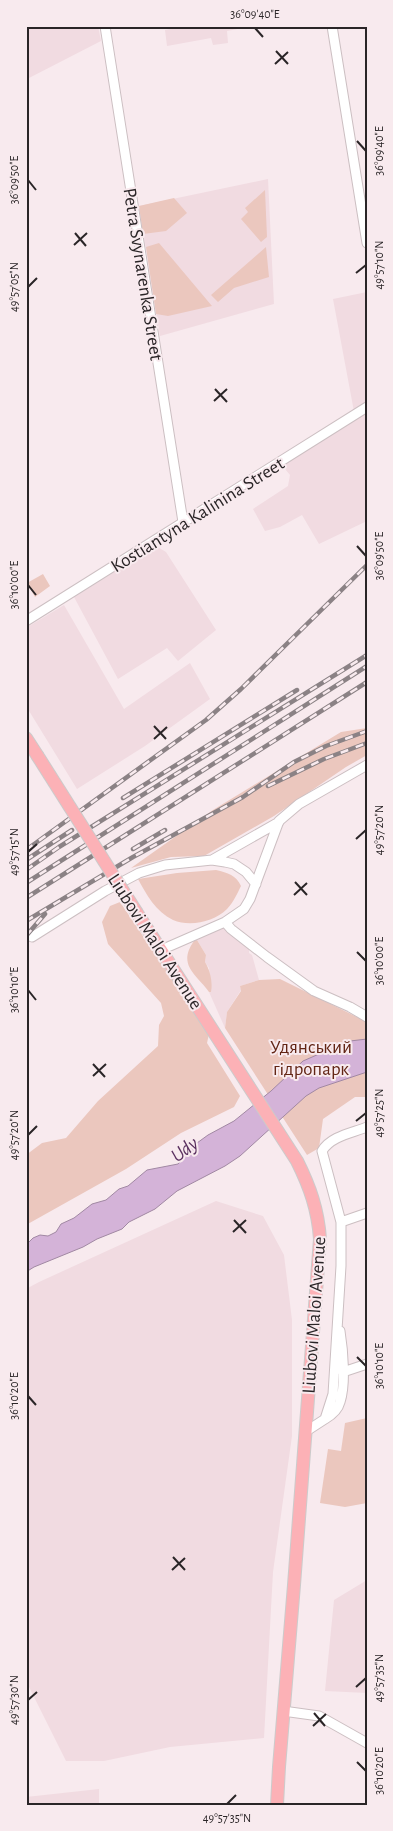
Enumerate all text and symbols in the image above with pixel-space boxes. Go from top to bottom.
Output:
text: 36°09'40"E [230,8,280,20]
text: 36°09'40"E [373,126,385,176]
text: 36°09'50"E [8,156,20,204]
street label: Petra Svynarenka Street [119,187,166,362]
text: 49°57'10"N [373,241,385,289]
text: 49°57'05"N [8,262,20,312]
street label: Kostiantyna Kalinina Street [108,454,288,576]
text: 36°09'50"E [373,532,385,580]
text: 36°10'00"E [8,561,20,609]
text: 49°57'20"N [373,805,385,855]
text: 49°57'15"N [8,828,20,876]
street label: Liubovi Maloi Avenue [104,871,206,1013]
text: 36°10'00"E [373,937,385,985]
text: 36°10'10"E [8,967,20,1013]
park label: Удянський гідропарк [270,1038,352,1079]
text: 49°57'25"N [373,1089,385,1137]
text: 49°57'20"N [8,1110,20,1160]
water label: Udy [167,1133,203,1166]
street label: Liubovi Maloi Avenue [300,1236,329,1394]
text: 36°10'10"E [373,1343,385,1389]
text: 36°10'20"E [8,1372,20,1420]
text: 49°57'35"N [373,1654,385,1702]
text: 49°57'30"N [8,1675,20,1725]
text: 36°10'20"E [373,1747,385,1795]
text: 49°57'35"N [203,1812,251,1824]

